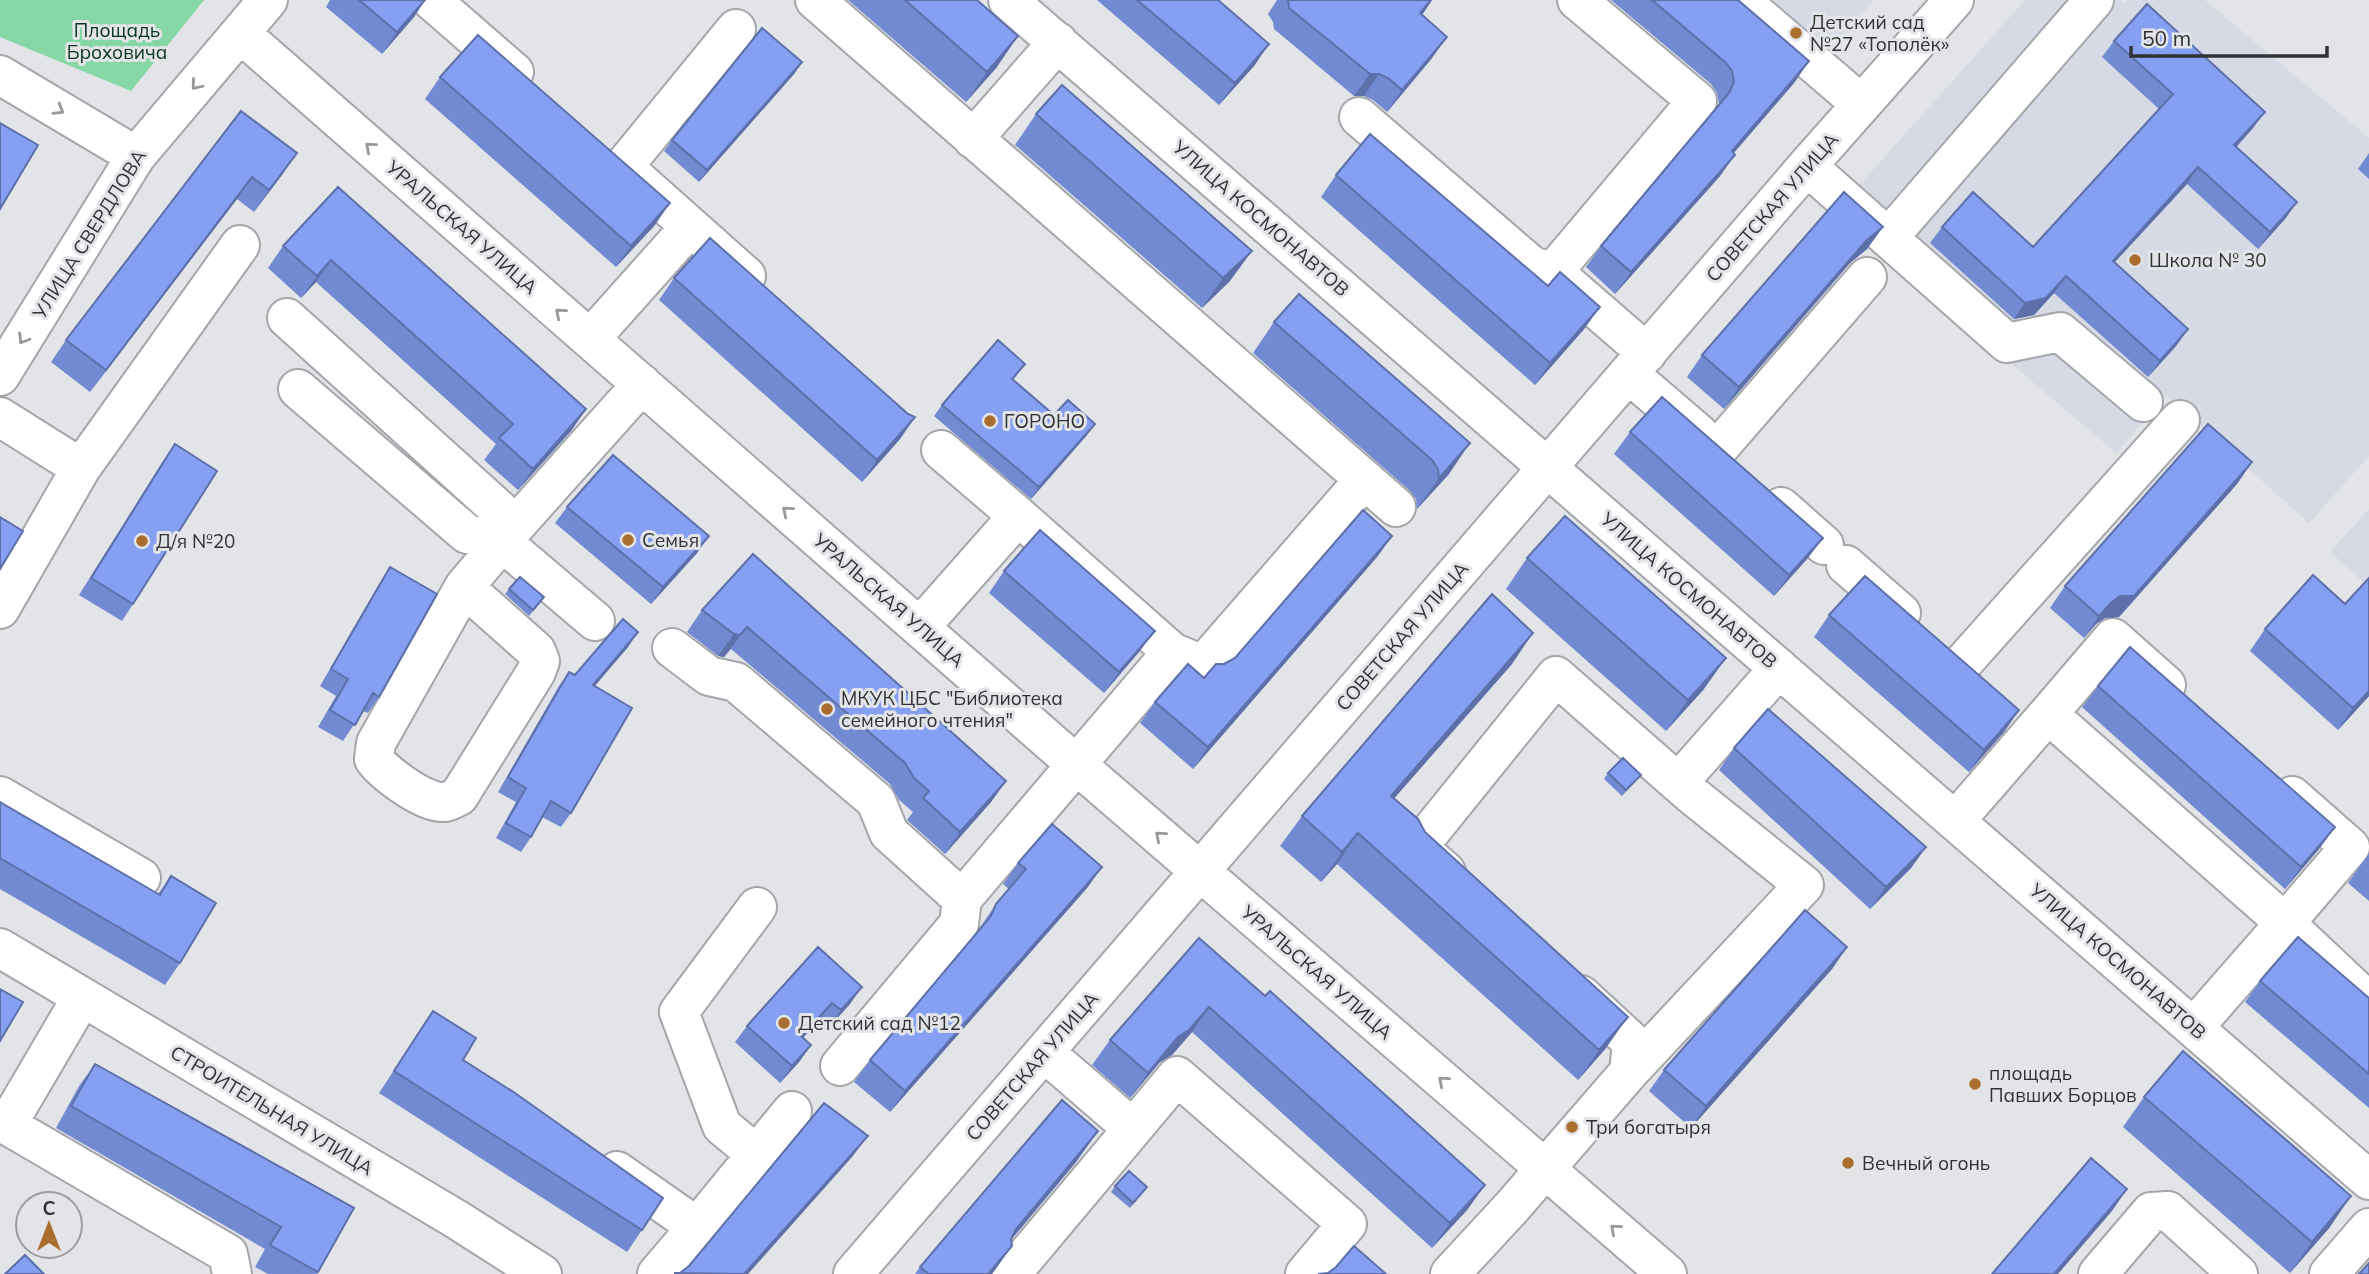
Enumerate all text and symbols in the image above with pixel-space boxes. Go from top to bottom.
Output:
place label: Детский сад №27 «Тополёк» [1810,10,1949,56]
scale bar [2131,14,2327,58]
park label: Площадь Броховича [67,18,167,64]
marker: Детский сад №27 «Тополёк» [1788,25,1804,41]
text: 50 m [2142,25,2191,51]
one-way arrow [192,77,204,90]
one-way arrow [51,102,64,115]
street label: СОВЕТСКАЯ УЛИЦА [1701,128,1843,286]
street label: УЛИЦА КОСМОНАВТОВ [1167,134,1354,301]
one-way arrow [366,143,379,155]
street label: УЛИЦА СВЕРДЛОВА [27,145,151,324]
street label: УРАЛЬСКАЯ УЛИЦА [381,154,543,299]
place label: Школа № 30 [2149,248,2267,272]
marker: Школа № 30 [2127,252,2143,268]
one-way arrow [555,309,568,321]
one-way arrow [18,332,31,345]
place label: ГОРОНО [1004,409,1085,433]
marker: ГОРОНО [982,413,998,429]
street label: УЛИЦА КОСМОНАВТОВ [1595,506,1782,673]
one-way arrow [782,507,795,519]
street label: УРАЛЬСКАЯ УЛИЦА [808,527,970,672]
place label: Семья [642,528,699,552]
place label: Д/я №20 [156,529,236,553]
marker: Семья [620,532,636,548]
marker: Д/я №20 [134,533,150,549]
street label: СОВЕТСКАЯ УЛИЦА [1331,557,1473,715]
place label: МКУК ЦБС "Библиотека семейного чтения" [841,686,1063,732]
marker: МКУК ЦБС "Библиотека семейного чтения" [819,701,835,717]
one-way arrow [1155,832,1168,844]
street label: УЛИЦА КОСМОНАВТОВ [2024,877,2211,1044]
street label: УРАЛЬСКАЯ УЛИЦА [1236,899,1398,1044]
street label: СОВЕТСКАЯ УЛИЦА [961,987,1103,1145]
place label: Детский сад №12 [798,1011,961,1035]
marker: Детский сад №12 [776,1015,792,1031]
street label: СТРОИТЕЛЬНАЯ УЛИЦА [166,1040,378,1180]
place label: площадь Павших Борцов [1989,1061,2137,1107]
marker: площадь Павших Борцов [1967,1076,1983,1092]
one-way arrow [1439,1077,1452,1089]
place label: Три богатыря [1586,1115,1711,1139]
marker: Три богатыря [1564,1119,1580,1135]
place label: Вечный огонь [1862,1151,1990,1175]
marker: Вечный огонь [1840,1155,1856,1171]
north arrow [14,1190,84,1260]
text: С [42,1196,56,1220]
one-way arrow [1611,1225,1624,1237]

